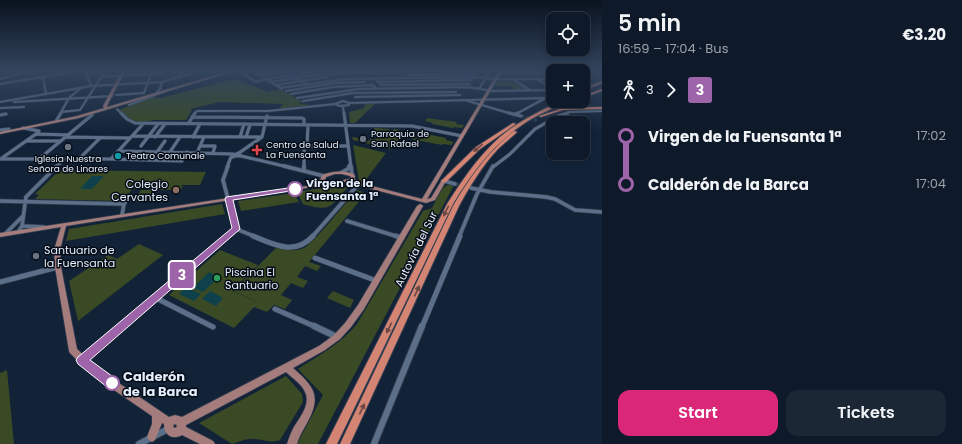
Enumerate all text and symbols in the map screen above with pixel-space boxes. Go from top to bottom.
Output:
text: 5 min [618,8,681,39]
map controls [546,12,590,160]
button: locate [546,12,590,56]
text: €3.20 [902,24,946,45]
text: 16:59 – 17:04 · Bus [618,39,728,58]
button: + [546,64,590,108]
icon: walk [618,79,640,101]
icon: forward [660,79,682,101]
text: 3 [646,80,654,99]
text: 3 [696,80,704,100]
button: − [546,116,590,160]
text: Virgen de la Fuensanta 1ª [648,126,841,147]
text: 17:02 [916,126,946,145]
place label: Parroquia de San Rafael [371,128,429,150]
marker: Parroquia de San Rafael [358,134,368,144]
place label: Centro de Salud La Fuensanta [266,139,339,161]
marker: Iglesia Nuestra Señora de Linares [63,142,73,152]
marker: Centro de Salud La Fuensanta [251,144,263,156]
one-way arrow [473,144,484,152]
place label: Teatro Comunale [126,150,205,162]
marker: Teatro Comunale [113,151,123,161]
place label: Iglesia Nuestra Señora de Linares [28,153,108,175]
text: Calderón de la Barca [648,174,809,195]
text: 17:04 [916,174,946,193]
place label: Virgen de la Fuensanta 1ª [306,175,378,204]
place label: Colegio Cervantes [111,176,168,205]
marker: Virgen de la Fuensanta 1ª [287,181,303,197]
marker: Colegio Cervantes [171,185,181,195]
one-way arrow [443,205,450,217]
street label: Autovía del Sur [391,209,441,289]
place label: Santuario de la Fuensanta [44,242,115,271]
marker: Santuario de la Fuensanta [31,251,41,261]
line badge: 3 [169,262,195,288]
place label: Piscina El Santuario [225,264,278,293]
text: 3 [178,265,186,285]
marker: Piscina El Santuario [212,273,222,283]
one-way arrow [414,285,420,296]
one-way arrow [386,322,392,333]
place label: Calderón de la Barca [123,367,198,401]
marker: Calderón de la Barca [104,375,120,391]
button: Start [618,390,778,436]
button: Tickets [786,390,946,436]
one-way arrow [359,403,365,414]

